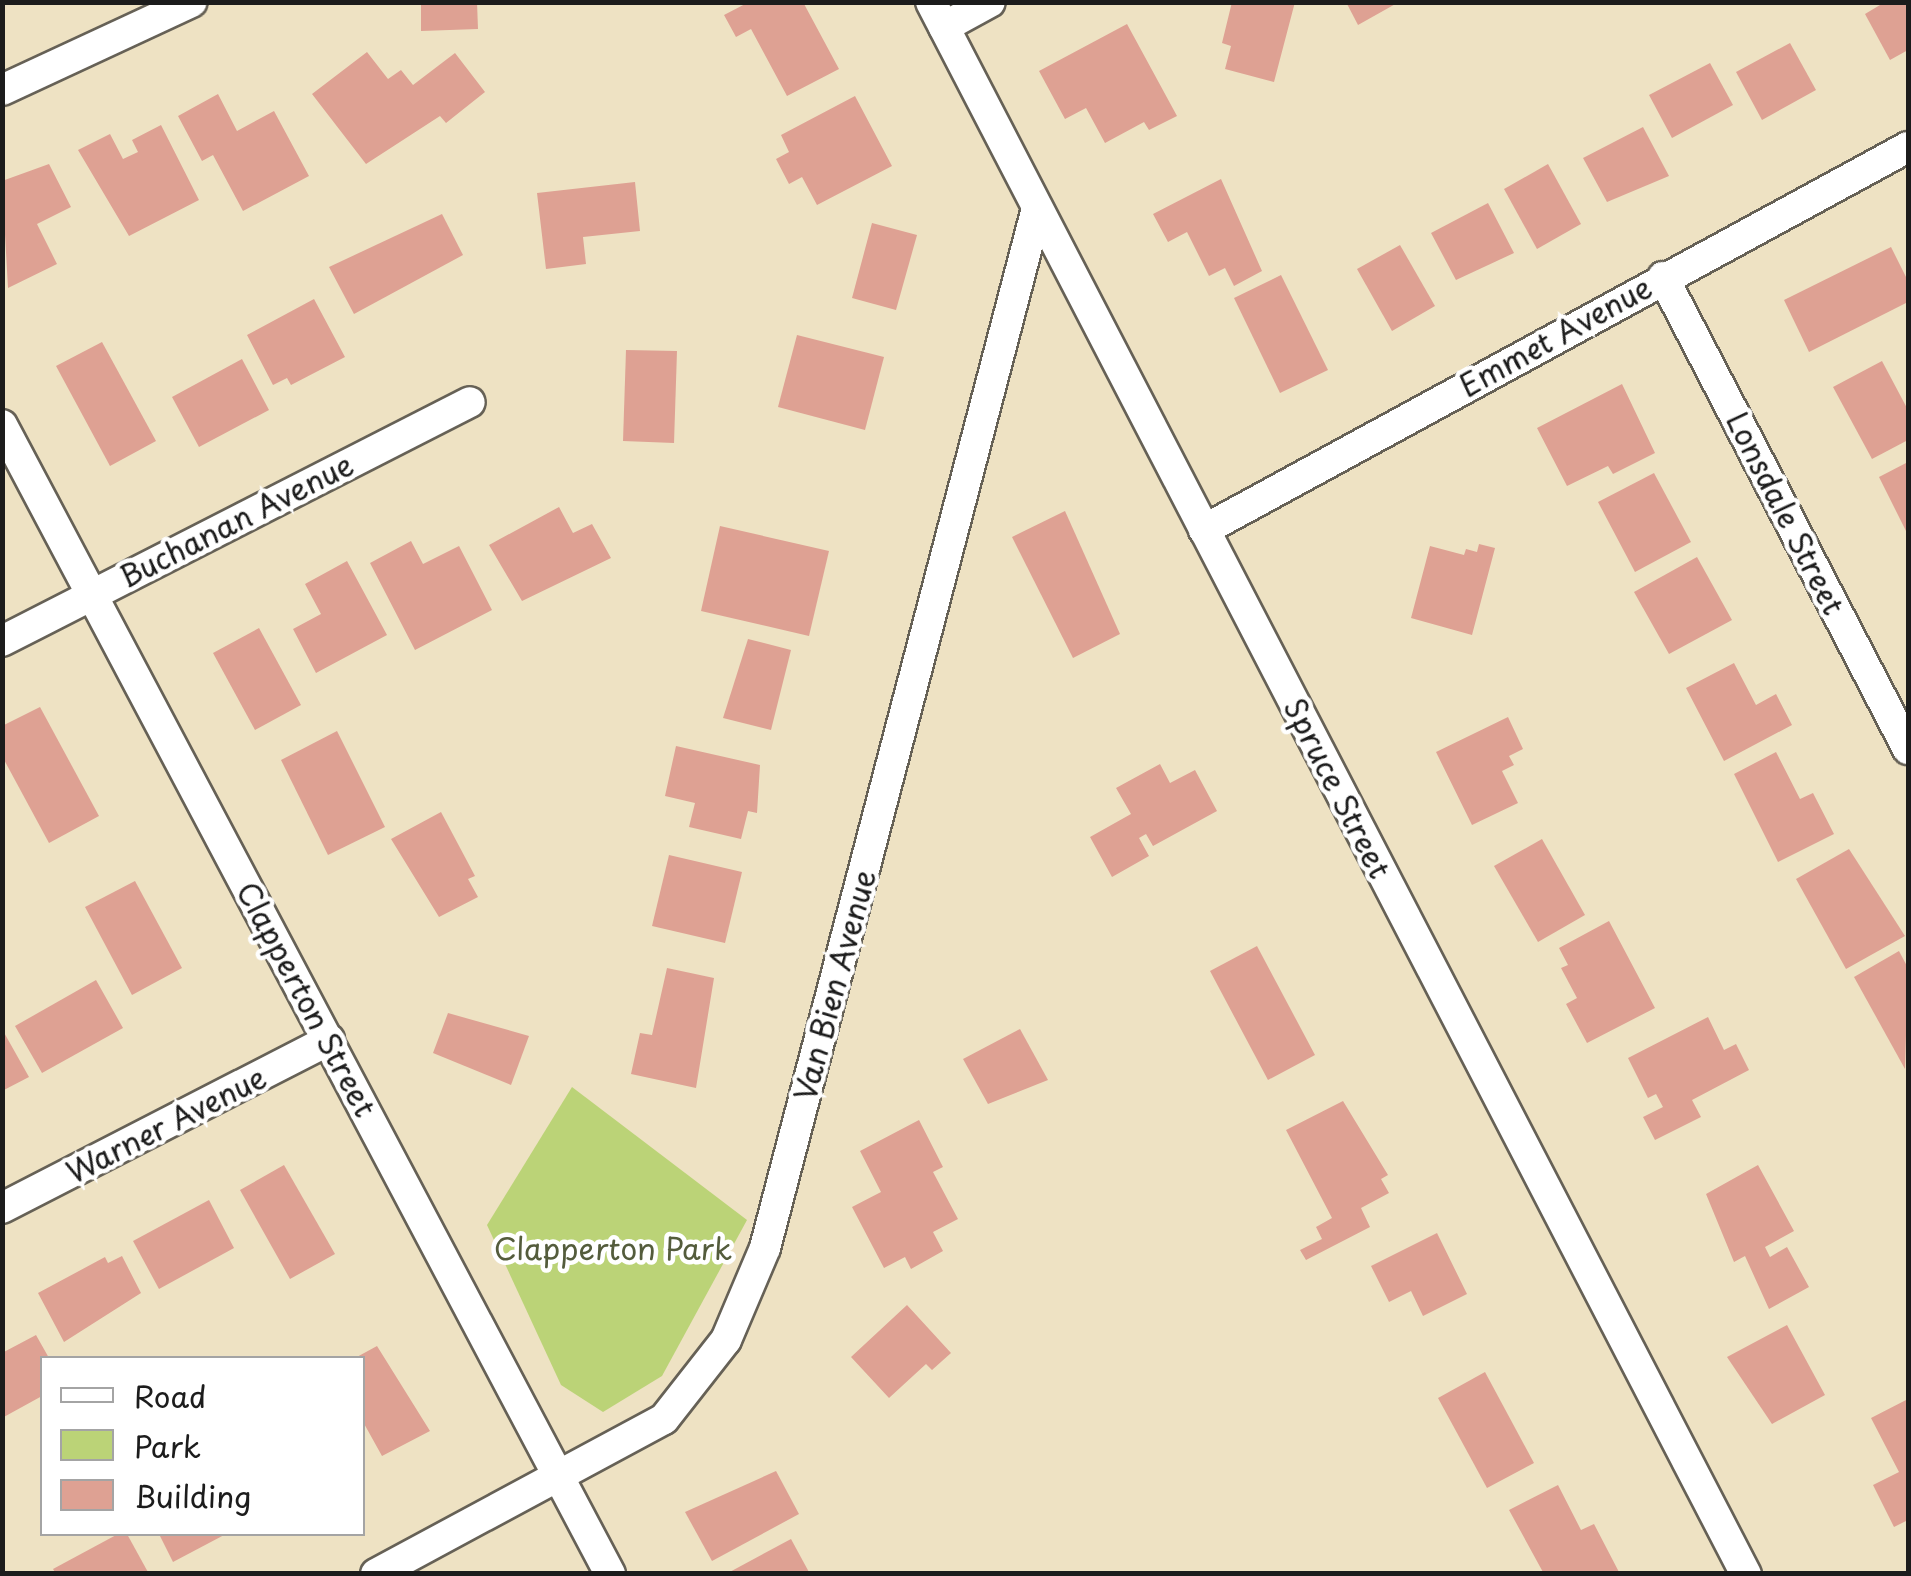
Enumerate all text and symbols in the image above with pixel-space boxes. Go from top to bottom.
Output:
street label: Emmet Avenue [1452,268,1658,404]
street label: Lonsdale Street [1719,404,1853,622]
street label: Buchanan Avenue [114,446,358,594]
street label: Spruce Street [1277,691,1399,885]
street label: Van Bien Avenue [786,865,882,1105]
street label: Clapperton Street [230,875,384,1123]
street label: Warner Avenue [59,1058,273,1190]
park label: Clapperton Park [494,1230,732,1266]
legend [40,1356,365,1536]
text: Road [134,1373,207,1418]
text: Park [134,1423,201,1468]
text: Building [134,1473,251,1518]

